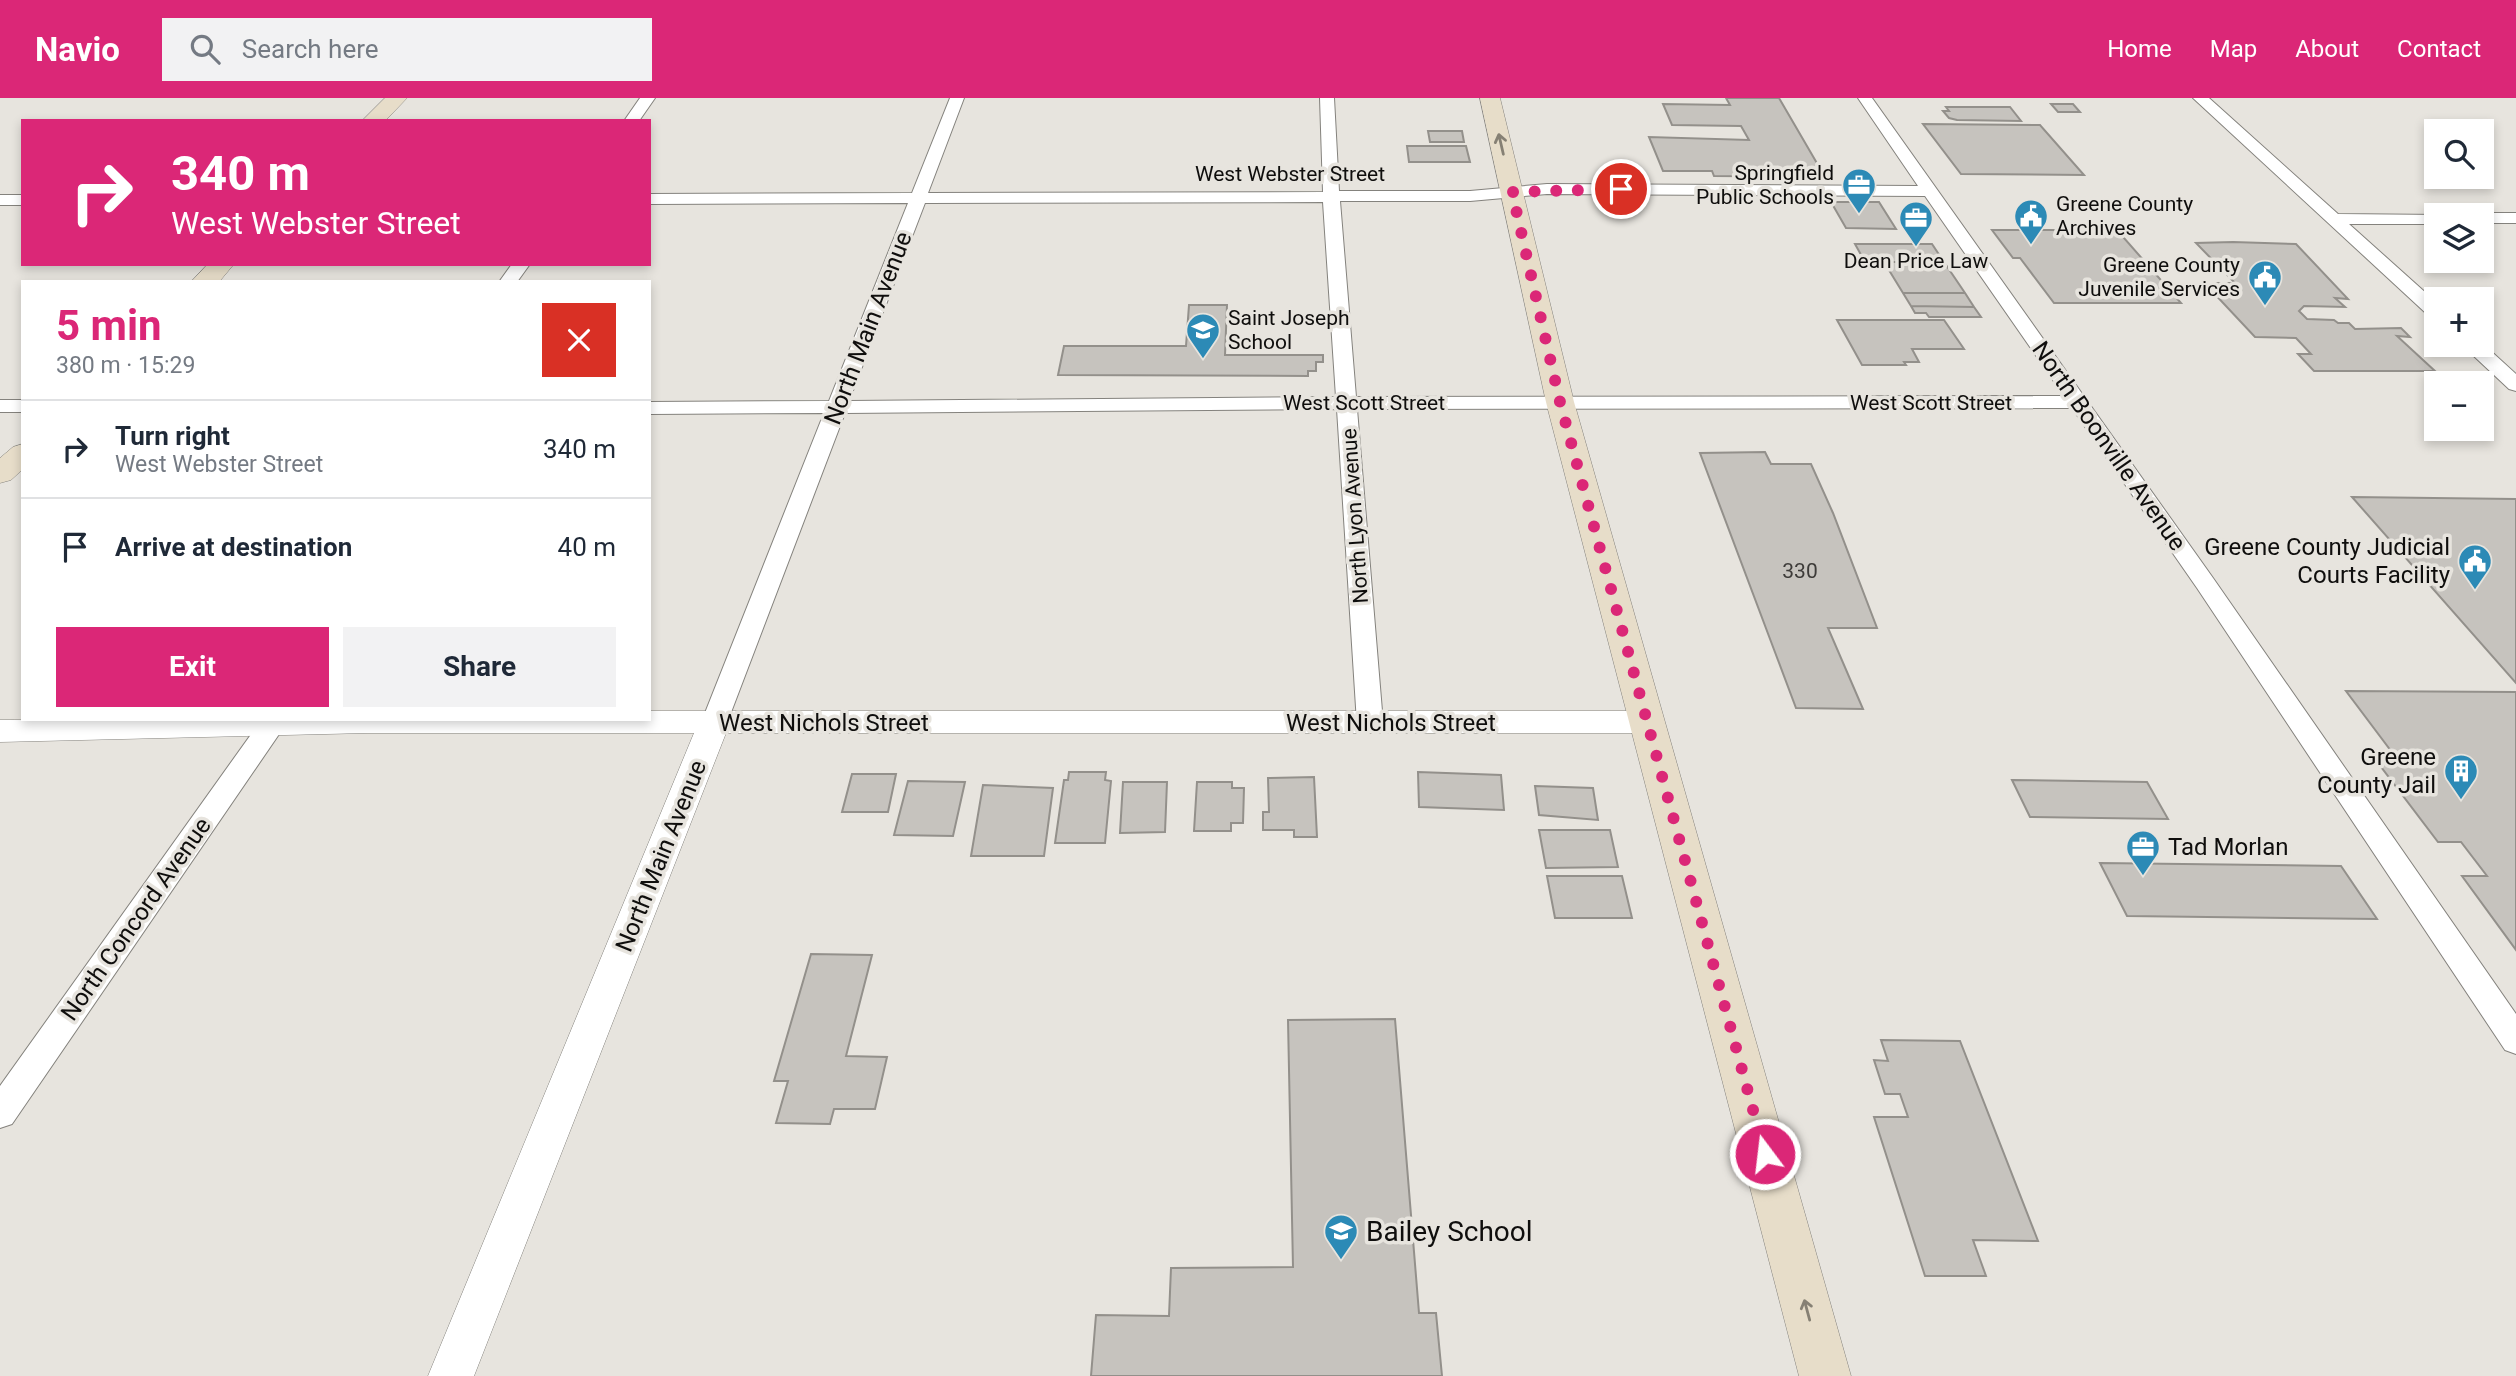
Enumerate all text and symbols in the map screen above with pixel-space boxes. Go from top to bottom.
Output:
search box [162,18,652,81]
text: Navio [35,30,120,69]
icon: search [186,30,224,68]
text: Search here [242,34,379,64]
text: Home [2107,35,2172,63]
text: Map [2210,35,2257,63]
text: About [2295,35,2359,63]
text: Contact [2397,35,2481,63]
map controls [2424,119,2494,441]
button: search [2424,119,2494,189]
one-way arrow [1493,133,1507,156]
text: 340 m [171,145,310,202]
icon: right [56,147,147,238]
pin [1591,159,1651,219]
place label: Springfield Public Schools [1696,161,1834,209]
street label: West Webster Street [1195,162,1385,186]
office icon: Springfield Public Schools [1840,166,1878,215]
icon: arrive [1602,170,1640,208]
place label: Greene County Archives [2056,192,2193,240]
public building icon: Greene County Archives [2012,197,2050,246]
office icon: Dean Price Law [1897,199,1935,248]
button: layers [2424,203,2494,273]
text: West Webster Street [171,204,461,242]
street label: North Main Avenue [818,228,918,428]
place label: Dean Price Law [1844,249,1988,273]
place label: Greene County Juvenile Services [2078,253,2240,301]
public building icon: Greene County Juvenile Services [2246,258,2284,307]
button: + [2424,287,2494,357]
text: 5 min [56,301,162,350]
button: close [542,303,616,377]
place label: Saint Joseph School [1228,306,1350,354]
school or university icon: Saint Joseph School [1184,311,1222,360]
street label: North Boonville Avenue [2026,336,2192,556]
text: 380 m · 15:29 [56,352,195,379]
button: − [2424,371,2494,441]
street label: West Scott Street [1283,391,1445,415]
street label: West Scott Street [1850,391,2012,415]
text: Turn right [115,421,230,451]
street label: North Lyon Avenue [1337,428,1373,604]
icon: right [56,430,94,468]
text: 340 m [543,434,616,464]
text: West Webster Street [115,451,323,478]
icon: arrive [56,528,94,566]
text: Arrive at destination [115,532,352,562]
text: 40 m [558,532,616,562]
place label: Greene County Judicial Courts Facility [2204,533,2451,589]
public building icon: Greene County Judicial Courts Facility [2456,542,2494,591]
house number: 330 [1782,559,1818,583]
button: Exit [56,627,329,707]
button: Share [343,627,616,707]
street label: West Nichols Street [719,709,929,737]
street label: West Nichols Street [1286,709,1496,737]
place label: Greene County Jail [2317,743,2436,799]
building icon: Greene County Jail [2442,752,2480,801]
street label: North Main Avenue [610,756,712,956]
street label: North Concord Avenue [55,812,217,1026]
office icon: Tad Morlan [2124,828,2162,877]
place label: Tad Morlan [2168,833,2288,861]
position arrow [1728,1117,1802,1191]
school or university icon: Bailey School [1322,1212,1360,1261]
place label: Bailey School [1366,1215,1533,1248]
one-way arrow [1800,1299,1813,1322]

